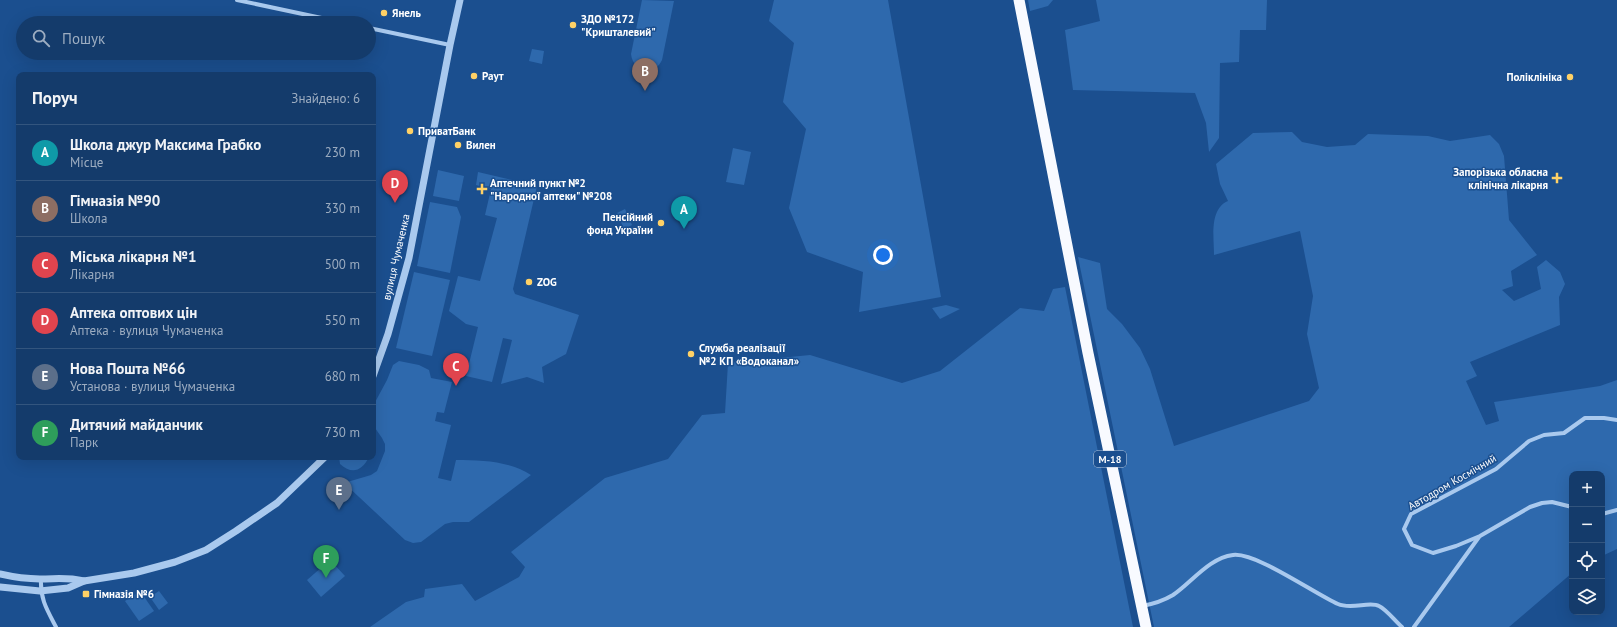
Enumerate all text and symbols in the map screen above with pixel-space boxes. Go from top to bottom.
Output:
place label: Янель [392,6,421,20]
marker: Янель [379,8,389,18]
place label: ЗДО №172 "Кришталевий" [581,12,656,39]
search box [16,16,376,60]
marker: ЗДО №172 "Кришталевий" [568,20,578,30]
icon: search [30,27,52,49]
text: Пошук [62,29,105,48]
pin: B [632,58,658,91]
place label: Раут [482,69,504,83]
place label: Поліклініка [1506,70,1562,84]
marker: Раут [469,71,479,81]
marker: Поліклініка [1565,72,1575,82]
text: Поруч [32,87,78,109]
text: Знайдено: 6 [291,90,360,107]
place label: ПриватБанк [418,124,476,138]
marker: ПриватБанк [405,126,415,136]
text: Школа джур Максима Грабко [70,135,261,154]
place label: Вилен [466,138,496,152]
marker: Вилен [453,140,463,150]
text: A [41,144,49,161]
text: 230 m [325,144,360,161]
text: Місце [70,154,103,171]
place label: Запорізька обласна клінічна лікарня [1453,165,1548,192]
pin: D [382,170,408,203]
marker: Запорізька обласна клінічна лікарня [1551,172,1563,184]
place label: Аптечний пункт №2 "Народної аптеки" №208 [490,176,612,203]
marker: Аптечний пункт №2 "Народної аптеки" №208 [477,184,487,194]
text: Гімназія №90 [70,191,160,210]
pin: A [671,196,697,229]
text: B [41,200,49,217]
text: 330 m [325,200,360,217]
text: Школа [70,210,107,227]
place label: Пенсійний фонд України [587,210,653,237]
street label: вулиця Чумаченка [379,212,413,302]
marker: Пенсійний фонд України [656,218,666,228]
your location [873,245,893,265]
text: Міська лікарня №1 [70,247,196,266]
text: C [41,256,49,273]
text: 500 m [325,256,360,273]
text: Лікарня [70,266,115,283]
place label: ZOG [537,275,557,289]
marker: ZOG [524,277,534,287]
text: Аптека оптових цін [70,303,197,322]
text: D [41,312,49,329]
text: 550 m [325,312,360,329]
text: Аптека · вулиця Чумаченка [70,322,223,339]
place label: Служба реалізації №2 КП «Водоканал» [699,341,800,368]
marker: Служба реалізації №2 КП «Водоканал» [686,349,696,359]
pin: C [443,353,469,386]
text: Нова Пошта №66 [70,359,186,378]
text: E [42,368,48,385]
text: 680 m [325,368,360,385]
text: Установа · вулиця Чумаченка [70,378,235,395]
text: Дитячий майданчик [70,415,203,434]
text: F [42,424,48,441]
text: 730 m [325,424,360,441]
text: Парк [70,434,98,451]
road number: М-18 [1094,451,1126,467]
street label: Автодром Космічний [1405,451,1499,513]
map controls [1569,471,1605,615]
button: + [1569,471,1605,507]
pin: E [326,477,352,510]
button: − [1569,507,1605,543]
button: locate [1569,543,1605,579]
pin: F [313,545,339,578]
button: layers [1569,579,1605,615]
place label: Гімназія №6 [94,587,154,601]
marker: Гімназія №6 [81,589,91,599]

